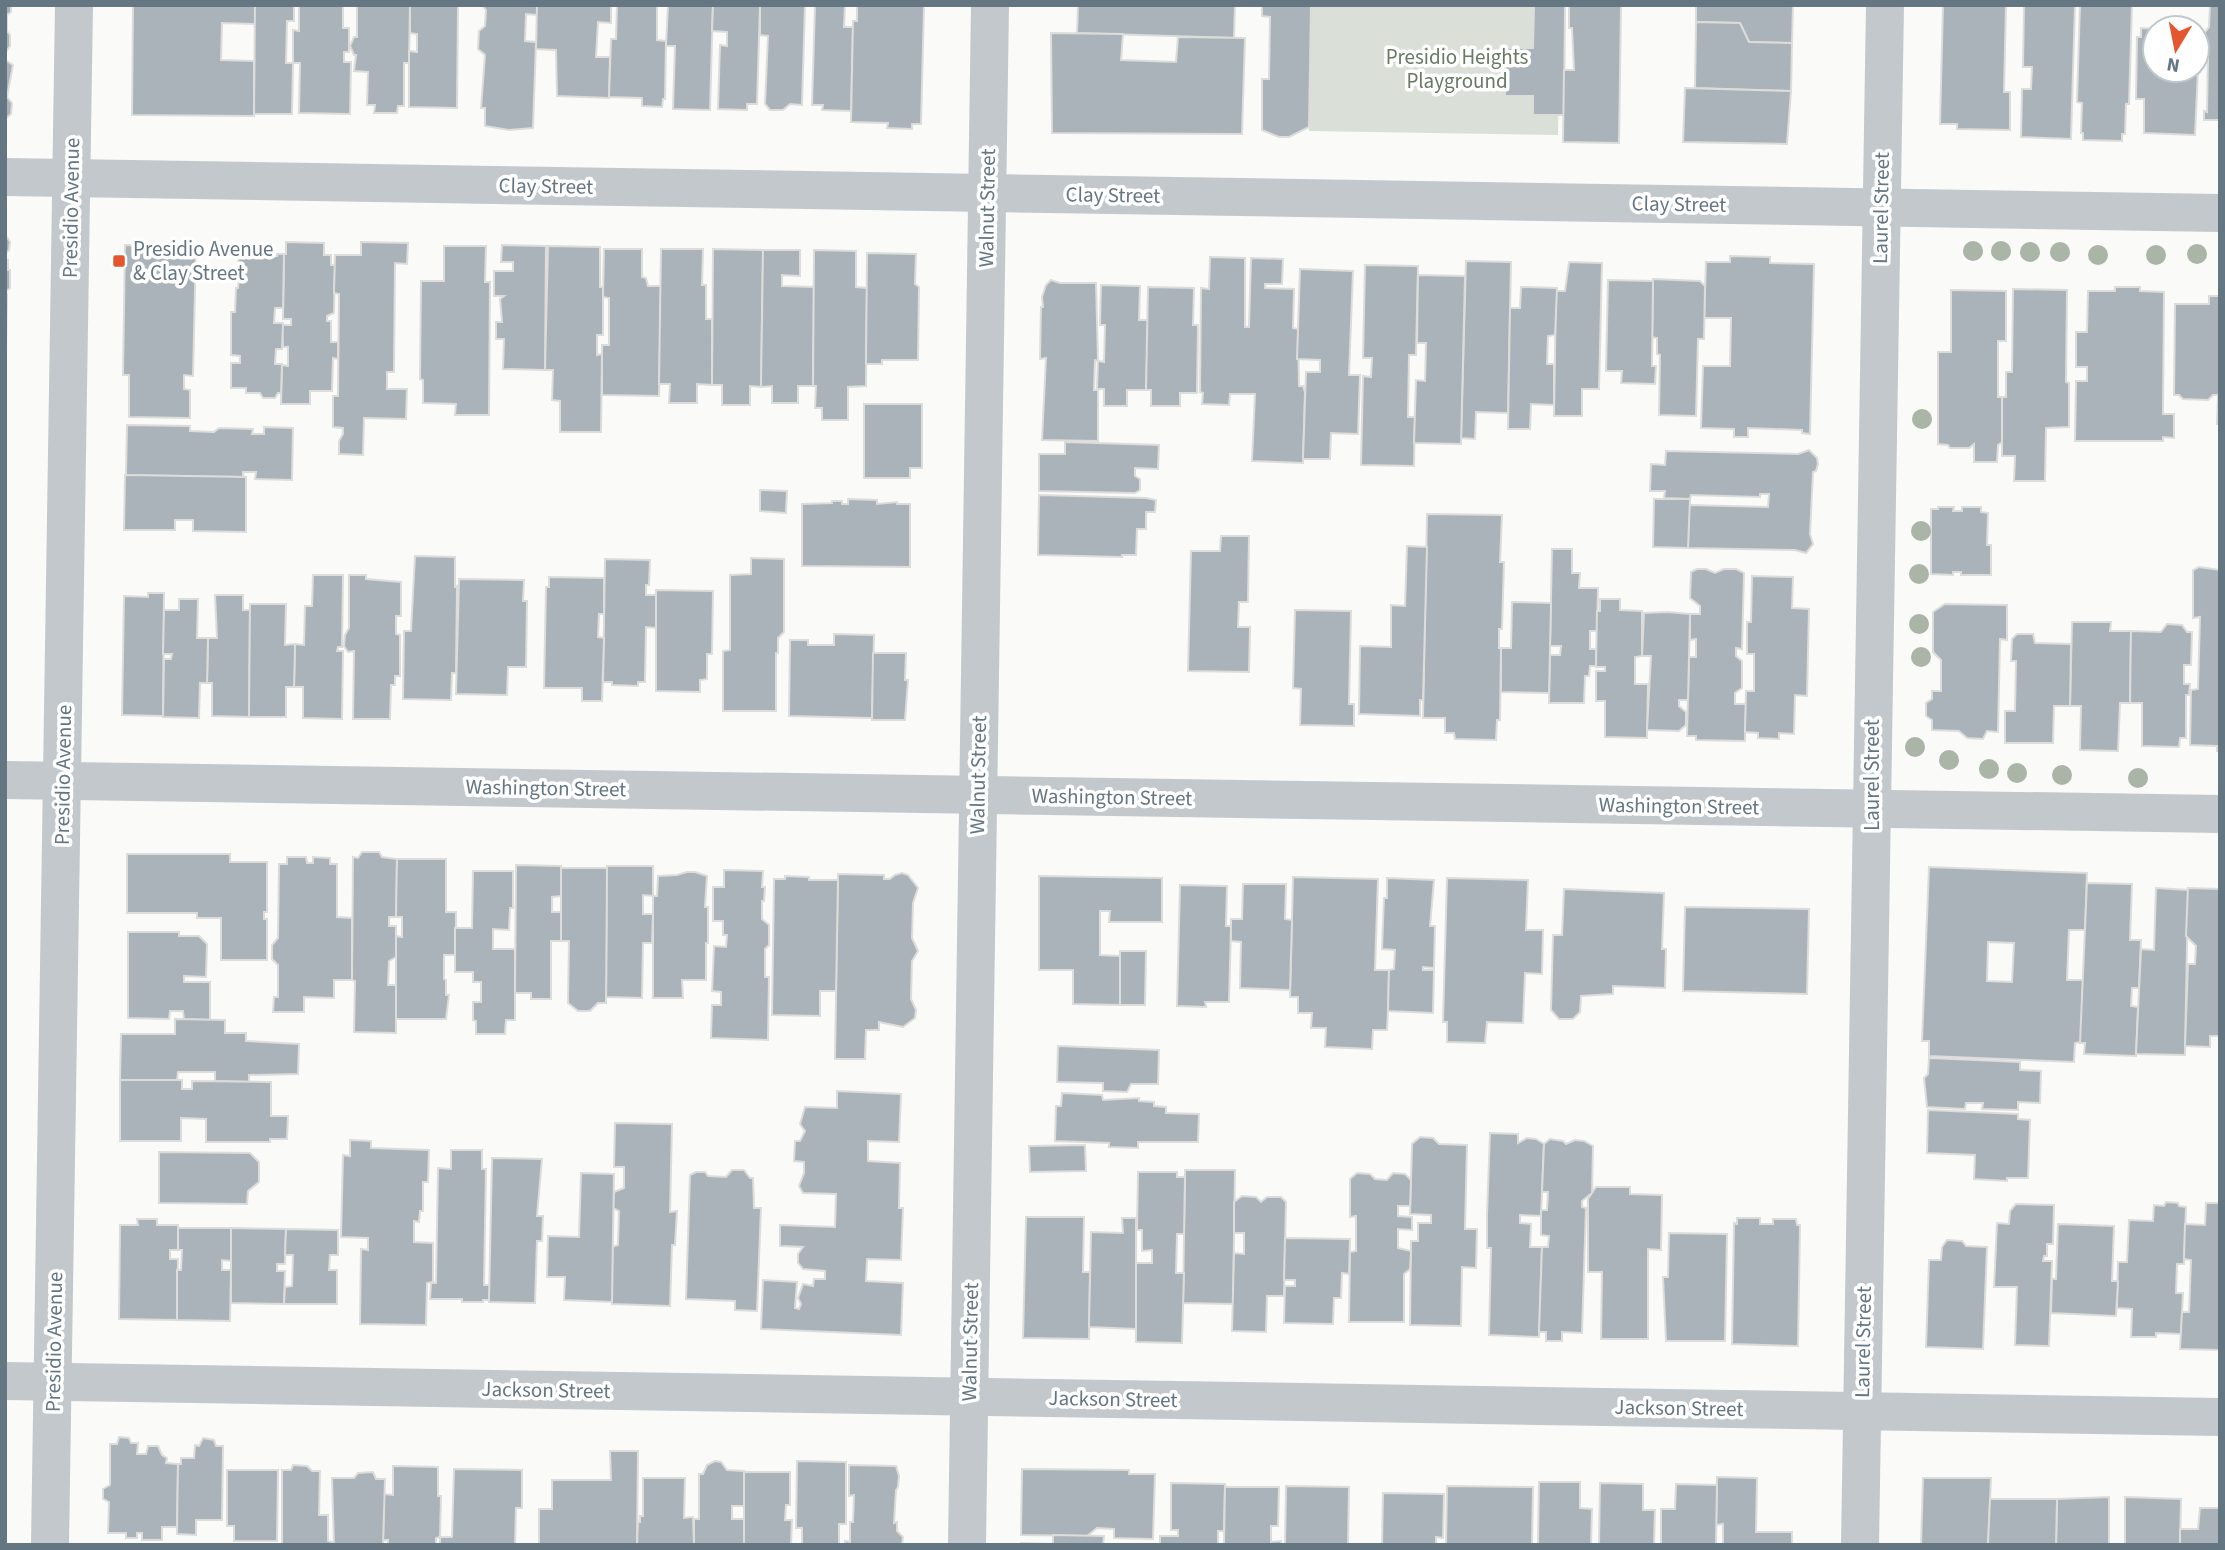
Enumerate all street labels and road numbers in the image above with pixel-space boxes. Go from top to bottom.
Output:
street label: Presidio Avenue [55,138,87,278]
street label: Walnut Street [971,148,1003,268]
street label: Laurel Street [1865,152,1897,264]
street label: Clay Street [498,170,594,202]
street label: Clay Street [1065,179,1161,211]
street label: Clay Street [1631,188,1727,220]
street label: Presidio Avenue [47,705,79,845]
street label: Walnut Street [962,715,994,835]
street label: Laurel Street [1857,719,1887,831]
street label: Washington Street [465,772,627,804]
street label: Washington Street [1031,781,1193,813]
street label: Washington Street [1598,790,1760,822]
street label: Presidio Avenue [38,1272,70,1412]
street label: Walnut Street [954,1282,986,1402]
street label: Laurel Street [1847,1286,1879,1398]
street label: Jackson Street [481,1374,611,1406]
street label: Jackson Street [1048,1383,1178,1415]
street label: Jackson Street [1614,1392,1744,1424]

